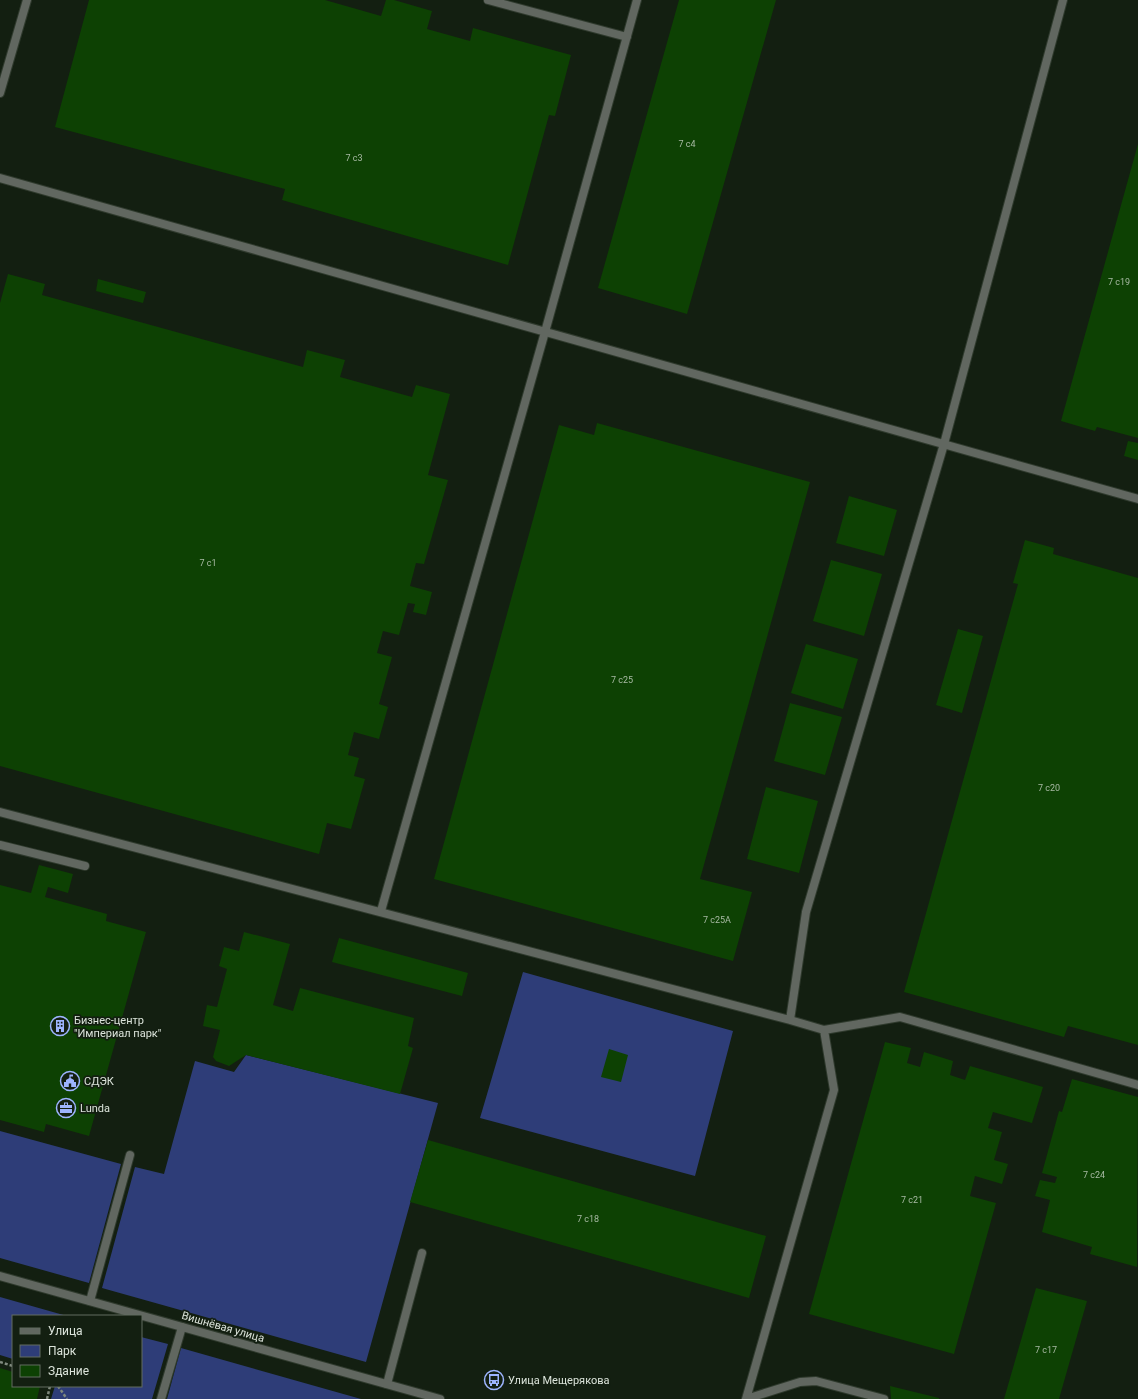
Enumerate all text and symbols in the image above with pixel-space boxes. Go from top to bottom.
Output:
house number: 7 с4 [678,139,696,149]
house number: 7 с3 [345,153,363,163]
house number: 7 с19 [1108,277,1130,287]
house number: 7 с1 [199,558,217,568]
house number: 7 с25 [611,675,633,685]
house number: 7 с20 [1038,783,1060,793]
house number: 7 с25А [703,915,731,925]
place label: Бизнес-центр "Империал парк" [74,1014,161,1040]
building icon: Бизнес-центр "Империал парк" [49,1015,71,1037]
public building icon: СДЭК [59,1070,81,1092]
place label: СДЭК [84,1075,115,1088]
office icon: Lunda [55,1097,77,1119]
place label: Lunda [80,1102,110,1115]
house number: 7 с24 [1083,1170,1105,1180]
house number: 7 с21 [901,1195,923,1205]
house number: 7 с18 [577,1214,599,1224]
street label: Вишнёвая улица [180,1309,266,1345]
legend [12,1315,142,1387]
text: Улица [48,1324,83,1338]
text: Парк [48,1344,77,1358]
house number: 7 c17 [1035,1345,1057,1355]
text: Здание [48,1364,89,1378]
bus stop icon: Улица Мещерякова [483,1369,505,1391]
place label: Улица Мещерякова [508,1374,610,1387]

